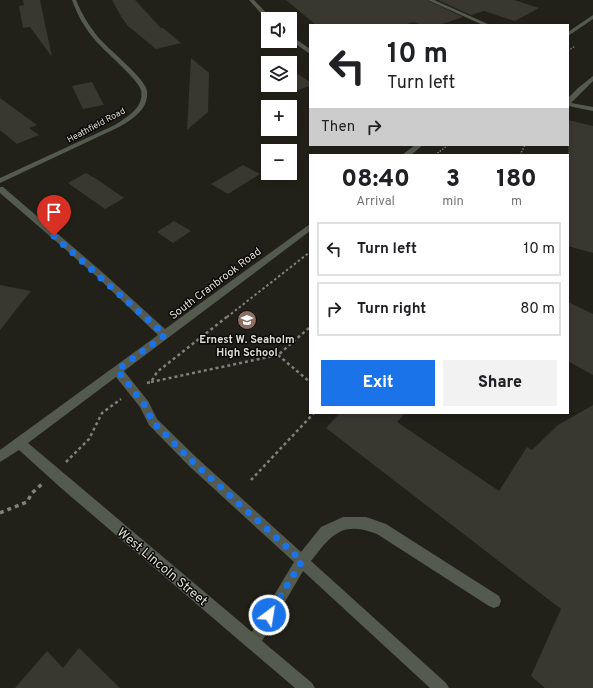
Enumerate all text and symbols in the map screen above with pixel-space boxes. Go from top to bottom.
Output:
map controls [261,12,297,180]
button: sound [261,12,297,48]
text: 10 m [387,37,448,73]
icon: left [321,40,373,92]
button: layers [261,56,297,92]
text: Turn left [387,72,455,95]
button: + [261,100,297,136]
street label: Heathfield Road [65,105,127,145]
icon: right [363,116,385,138]
text: Then [321,118,355,137]
button: − [261,144,297,180]
text: 08:40 [341,165,410,195]
text: 3 [446,165,460,195]
text: 180 [496,165,537,195]
text: Arrival [356,194,395,210]
text: min [442,194,464,210]
text: m [511,194,522,210]
pin [37,195,71,236]
icon: arrive [43,201,65,223]
icon: left [323,238,345,260]
text: Turn left [357,240,417,259]
text: 10 m [524,240,555,259]
street label: South Cranbrook Road [167,245,264,323]
icon: right [323,298,345,320]
text: Turn right [357,300,426,319]
text: 80 m [520,300,555,319]
school or university icon: Ernest W. Seaholm High School [236,309,258,331]
place label: Ernest W. Seaholm High School [199,333,295,360]
button: Exit [321,360,435,406]
button: Share [443,360,557,406]
street label: West Lincoln Street [113,525,210,610]
position arrow [248,594,290,636]

